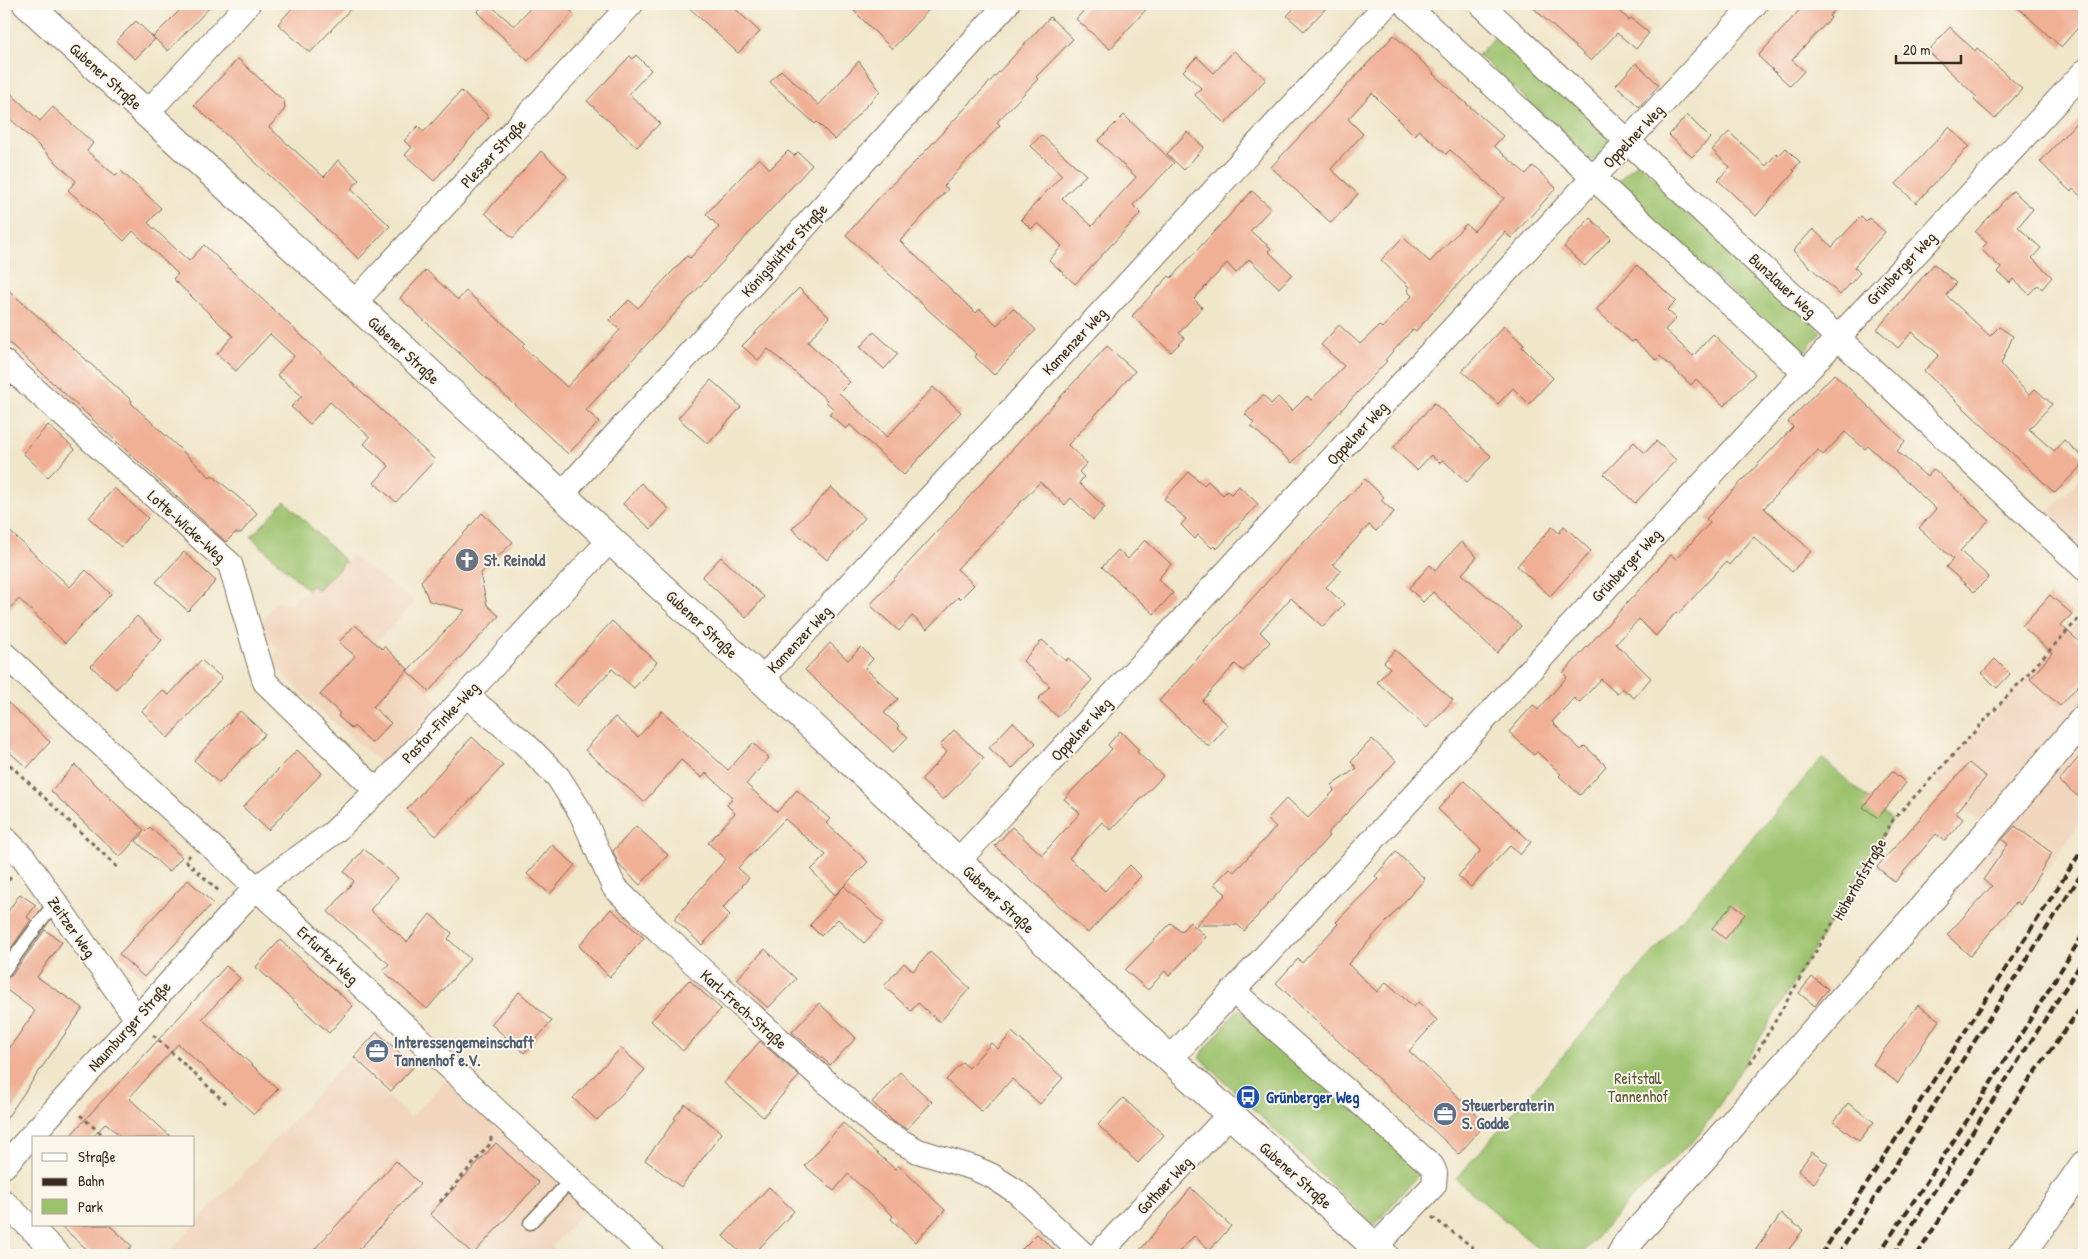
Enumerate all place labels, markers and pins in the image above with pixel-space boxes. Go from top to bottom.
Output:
church icon: St. Reinold [454,547,480,573]
place label: St. Reinold [484,549,546,571]
place label: Interessengemeinschaft Tannenhof e.V. [393,1031,534,1071]
office icon: Interessengemeinschaft Tannenhof e.V. [364,1038,390,1064]
bus stop icon: Grünberger Weg [1235,1084,1261,1110]
place label: Grünberger Weg [1266,1086,1359,1109]
place label: Steuerberaterin S. Godde [1462,1094,1554,1134]
office icon: Steuerberaterin S. Godde [1432,1101,1458,1127]

